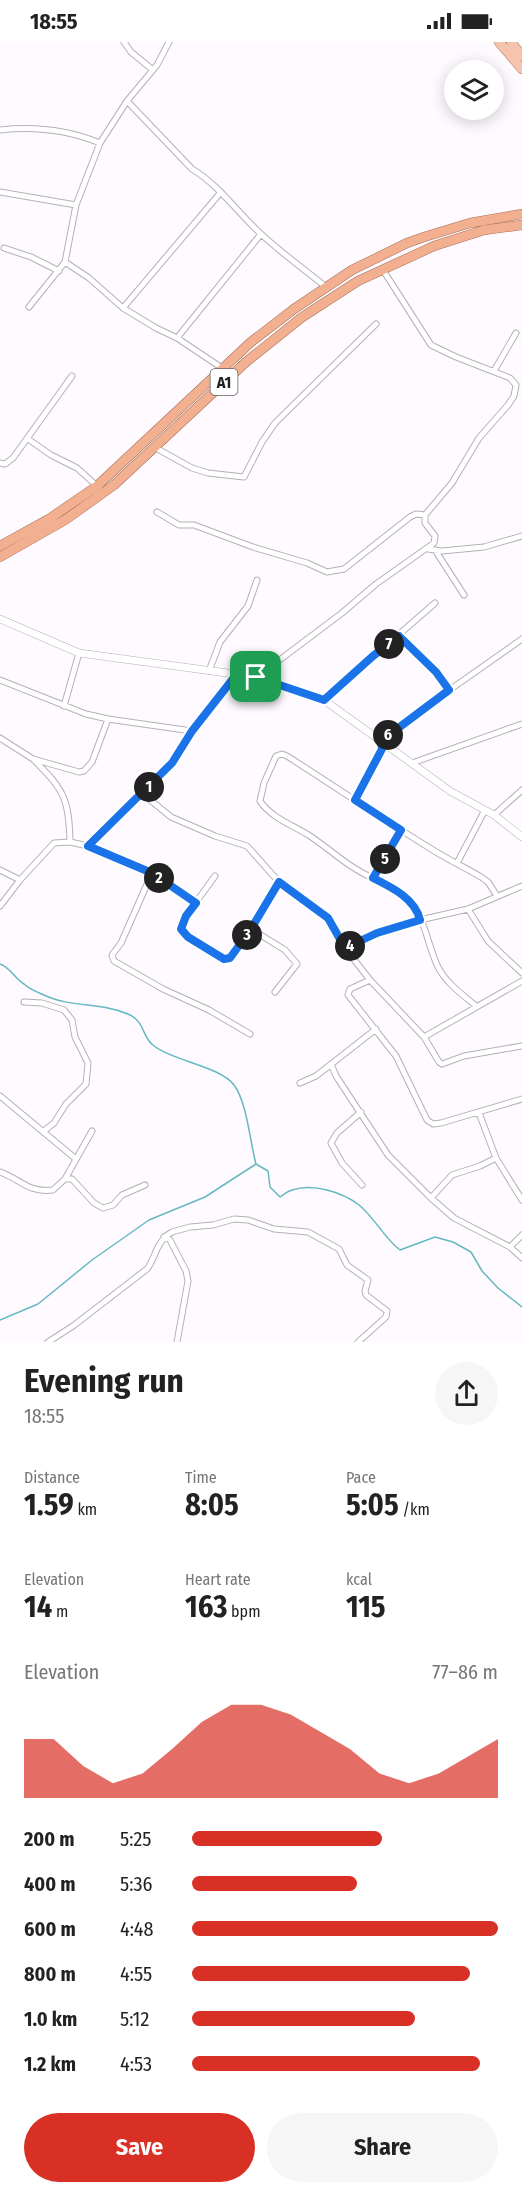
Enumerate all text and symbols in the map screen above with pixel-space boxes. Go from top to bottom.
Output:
text: 18:55 [30,8,78,35]
map controls [444,60,504,120]
button: layers [444,60,504,120]
road number: A1 [210,369,238,395]
pin: 7 [374,629,404,659]
text: 7 [386,634,392,653]
pin [230,651,281,702]
icon: arrive [239,660,272,693]
pin: 6 [373,720,403,750]
text: 6 [384,725,392,744]
pin: 1 [134,772,164,802]
text: 1 [146,777,152,796]
pin: 5 [370,844,400,874]
text: 5 [381,849,389,868]
pin: 2 [144,863,174,893]
text: 2 [155,868,163,887]
pin: 3 [232,920,262,950]
text: 3 [243,925,251,944]
pin: 4 [335,931,365,961]
text: 4 [346,936,354,955]
text: Evening run [24,1361,184,1401]
button: share [435,1362,498,1425]
text: 18:55 [24,1404,64,1428]
text: Distance [24,1468,80,1487]
text: Time [185,1468,217,1487]
text: Pace [346,1468,376,1487]
text: 1.59 [24,1487,74,1523]
text: 8:05 [185,1487,239,1523]
text: 5:05 [346,1487,399,1523]
text: km [74,1500,97,1519]
text: /km [399,1500,430,1519]
text: Elevation [24,1570,84,1589]
text: Heart rate [185,1570,251,1589]
text: kcal [346,1570,372,1589]
text: 14 [24,1589,52,1625]
text: 163 [185,1589,227,1625]
text: 115 [346,1589,386,1625]
text: m [52,1602,68,1621]
text: bpm [227,1602,260,1621]
text: Elevation [24,1660,99,1684]
text: 77–86 m [432,1660,498,1684]
text: 200 m [24,1827,75,1851]
text: 5:25 [120,1827,151,1851]
text: 400 m [24,1872,76,1896]
text: 5:36 [120,1872,153,1896]
text: 600 m [24,1917,76,1941]
text: 4:48 [120,1917,154,1941]
text: 800 m [24,1962,76,1986]
text: 4:55 [120,1962,152,1986]
text: 1.0 km [24,2007,77,2031]
text: 5:12 [120,2007,149,2031]
text: 1.2 km [24,2052,76,2076]
text: 4:53 [120,2052,152,2076]
button: Save [24,2113,255,2182]
button: Share [267,2113,498,2182]

